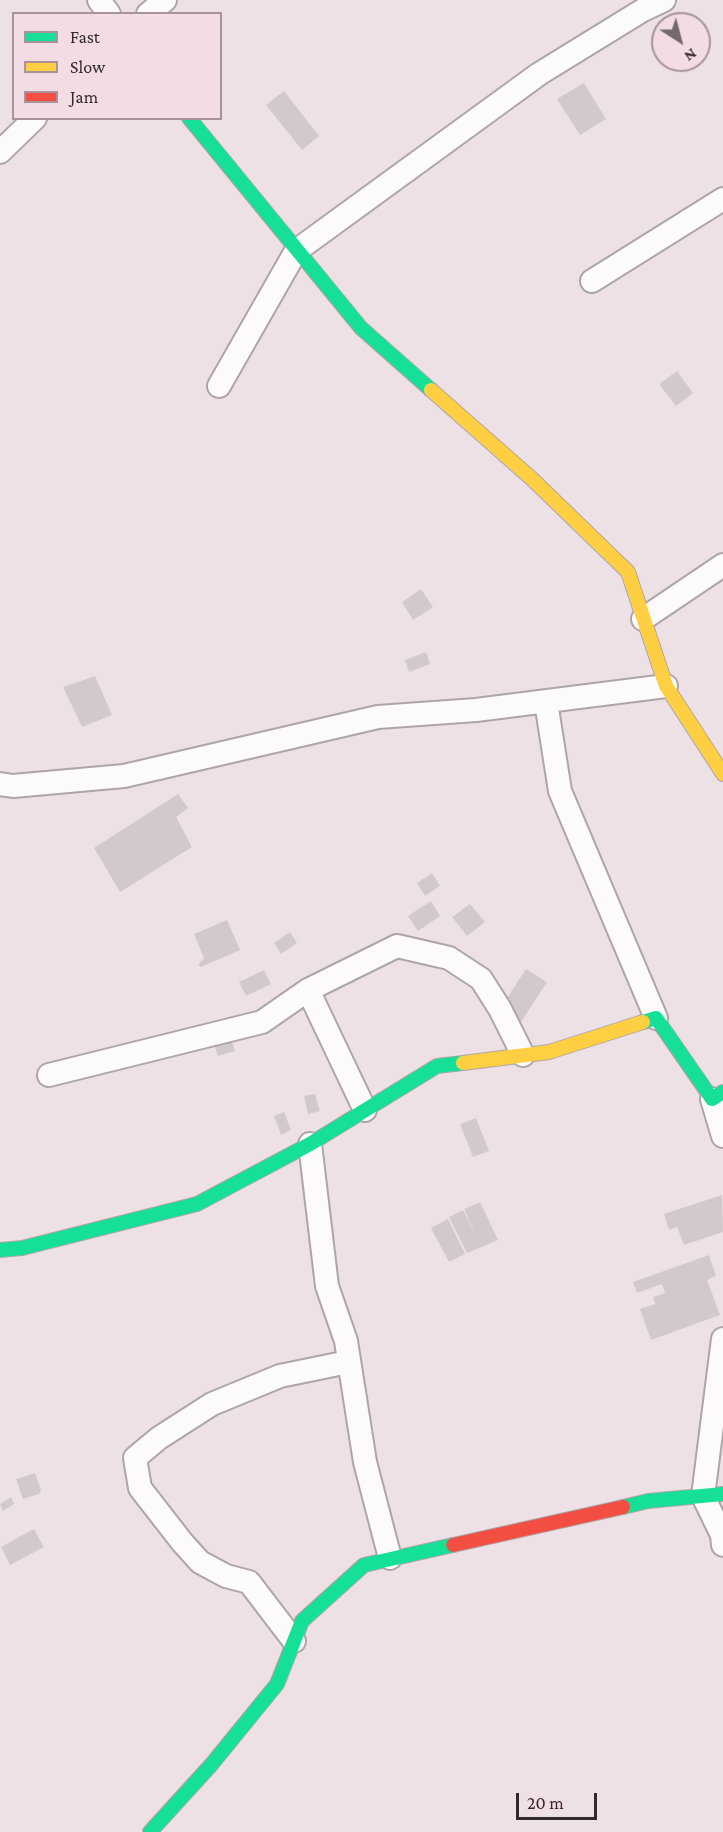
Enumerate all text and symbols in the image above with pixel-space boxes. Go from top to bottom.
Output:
legend [12,12,222,120]
north arrow [651,12,711,72]
text: Fast [70,27,100,47]
text: N [681,45,700,65]
text: Slow [70,57,105,77]
text: Jam [70,87,98,107]
scale bar [519,1781,600,1819]
text: 20 m [527,1793,564,1813]

